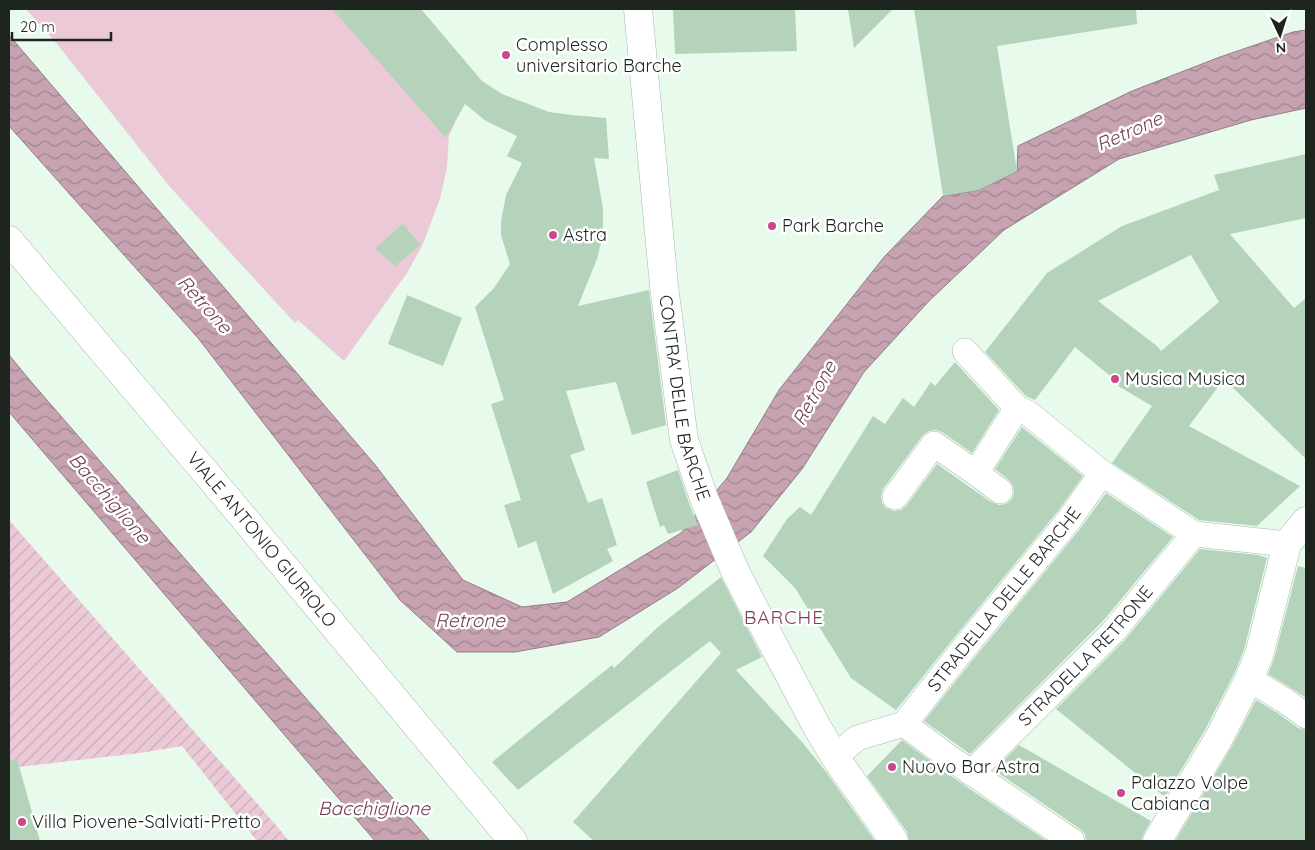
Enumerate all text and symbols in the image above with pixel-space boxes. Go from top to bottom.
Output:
scale bar [12,10,111,42]
north arrow [1255,10,1305,60]
text: 20 m [20,17,55,36]
place label: Complesso universitario Barche [516,33,682,77]
text: N [1275,39,1287,57]
marker: Complesso universitario Barche [500,49,512,61]
water label: Retrone [1092,105,1167,156]
place label: Park Barche [782,214,884,237]
marker: Park Barche [766,220,778,232]
place label: Astra [563,223,607,246]
marker: Astra [547,229,559,241]
water label: Retrone [173,270,238,339]
street label: CONTRA' DELLE BARCHE [654,293,716,503]
water label: Retrone [787,356,842,429]
place label: Musica Musica [1125,367,1245,390]
marker: Musica Musica [1109,373,1121,385]
street label: VIALE ANTONIO GIURIOLO [182,447,342,632]
water label: Bacchiglione [64,448,157,549]
street label: STRADELLA DELLE BARCHE [922,502,1086,696]
street label: STRADELLA RETRONE [1013,581,1158,731]
district label: BARCHE [744,605,824,629]
water label: Retrone [435,608,506,632]
place label: Nuovo Bar Astra [902,755,1040,778]
marker: Nuovo Bar Astra [886,761,898,773]
place label: Palazzo Volpe Cabianca [1131,771,1248,815]
marker: Palazzo Volpe Cabianca [1115,787,1127,799]
water label: Bacchiglione [318,796,431,820]
place label: Villa Piovene-Salviati-Pretto [32,810,261,833]
marker: Villa Piovene-Salviati-Pretto [16,816,28,828]

